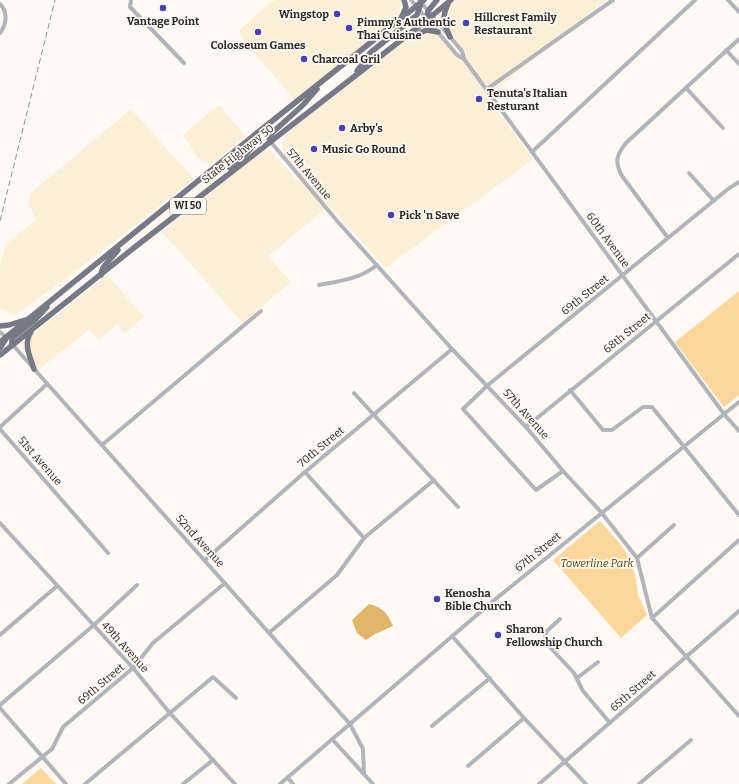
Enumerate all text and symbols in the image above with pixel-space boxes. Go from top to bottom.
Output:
marker: Vantage Point [158,3,168,13]
place label: Wingstop [279,8,329,21]
marker: Wingstop [332,9,342,19]
place label: Hillcrest Family Restaurant [474,11,558,37]
place label: Vantage Point [127,15,200,28]
place label: Pimmy's Authentic Thai Cuisine [357,16,456,42]
marker: Hillcrest Family Restaurant [461,18,471,28]
marker: Pimmy's Authentic Thai Cuisine [344,23,354,33]
marker: Colosseum Games [253,27,263,37]
place label: Colosseum Games [210,39,306,52]
place label: Charcoal Gril [312,53,381,66]
marker: Charcoal Gril [299,54,309,64]
place label: Tenuta's Italian Resturant [487,87,567,113]
marker: Tenuta's Italian Resturant [474,94,484,104]
street label: State Highway 50 [199,122,277,186]
place label: Arby's [350,122,383,135]
marker: Arby's [337,123,347,133]
place label: Music Go Round [322,143,406,156]
marker: Music Go Round [309,144,319,154]
street label: 57th Avenue [284,146,334,202]
road number: WI 50 [170,198,206,214]
place label: Pick 'n Save [399,209,459,222]
marker: Pick 'n Save [386,210,396,220]
street label: 60th Avenue [584,210,632,270]
street label: 69th Street [559,272,611,318]
street label: 68th Street [601,310,653,356]
street label: 57th Avenue [500,386,552,442]
street label: 70th Street [295,424,347,470]
street label: 51st Avenue [15,434,65,488]
street label: 52nd Avenue [173,512,227,570]
street label: 67th Street [512,529,564,575]
park label: Towerline Park [560,557,635,570]
place label: Kenosha Bible Church [445,587,512,613]
marker: Kenosha Bible Church [432,594,442,604]
street label: 49th Avenue [99,619,151,675]
place label: Sharon Fellowship Church [506,623,602,649]
marker: Sharon Fellowship Church [493,630,503,640]
street label: 69th Street [75,661,127,707]
street label: 65th Street [608,668,658,714]

